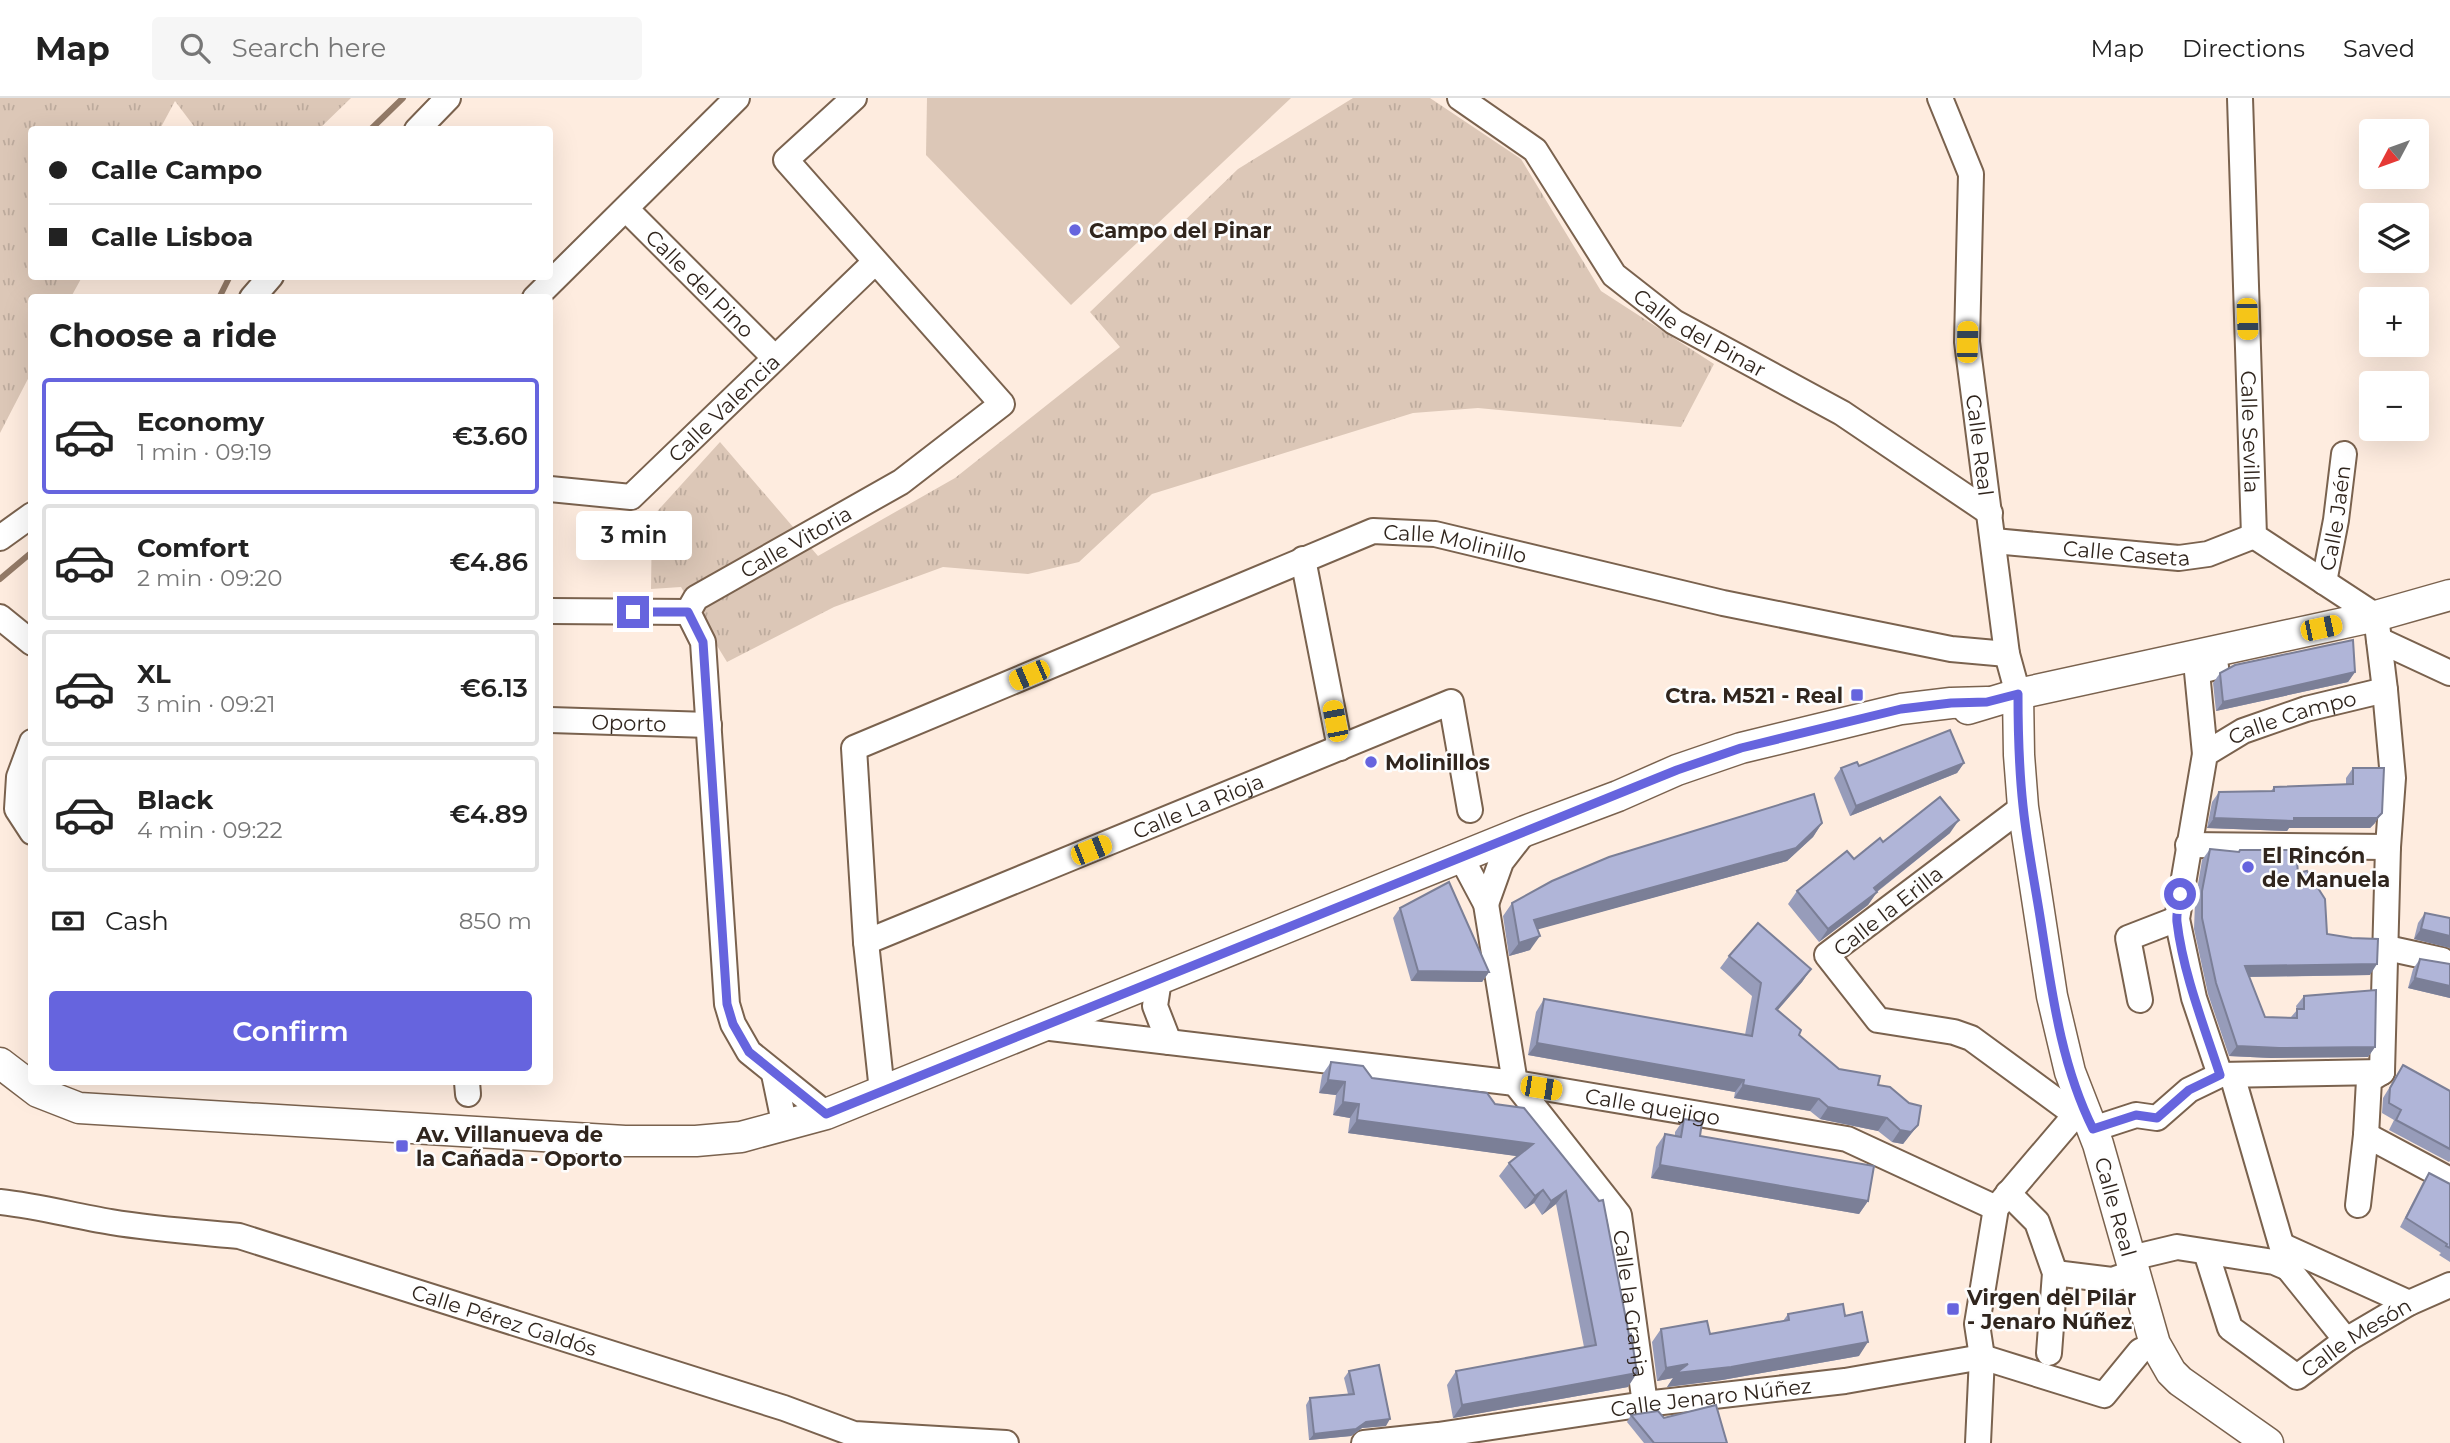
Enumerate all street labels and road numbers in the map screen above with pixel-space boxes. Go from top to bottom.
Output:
street label: Calle del Pino [641,224,760,343]
street label: Calle del Pinar [1629,283,1770,382]
street label: Calle Valencia [663,349,784,467]
street label: Calle Sevilla [2236,370,2265,494]
street label: Calle Real [1961,393,1999,497]
street label: Calle Jaén [2314,464,2355,573]
street label: Calle Vitoria [736,500,856,583]
street label: Calle Molinillo [1383,519,1529,568]
street label: Calle Caseta [2062,535,2191,571]
street label: Calle Campo [2223,685,2359,750]
street label: Oporto [591,709,667,736]
street label: Calle La Rioja [1129,768,1267,844]
street label: Calle la Erilla [1828,861,1948,961]
street label: Calle quejigo [1583,1083,1722,1130]
street label: Calle Real [2090,1154,2142,1259]
street label: Calle la Granja [1609,1228,1654,1379]
street label: Calle Pérez Galdós [409,1279,600,1361]
street label: Calle Mesón [2296,1292,2416,1382]
street label: Calle Jenaro Núñez [1609,1372,1813,1422]

